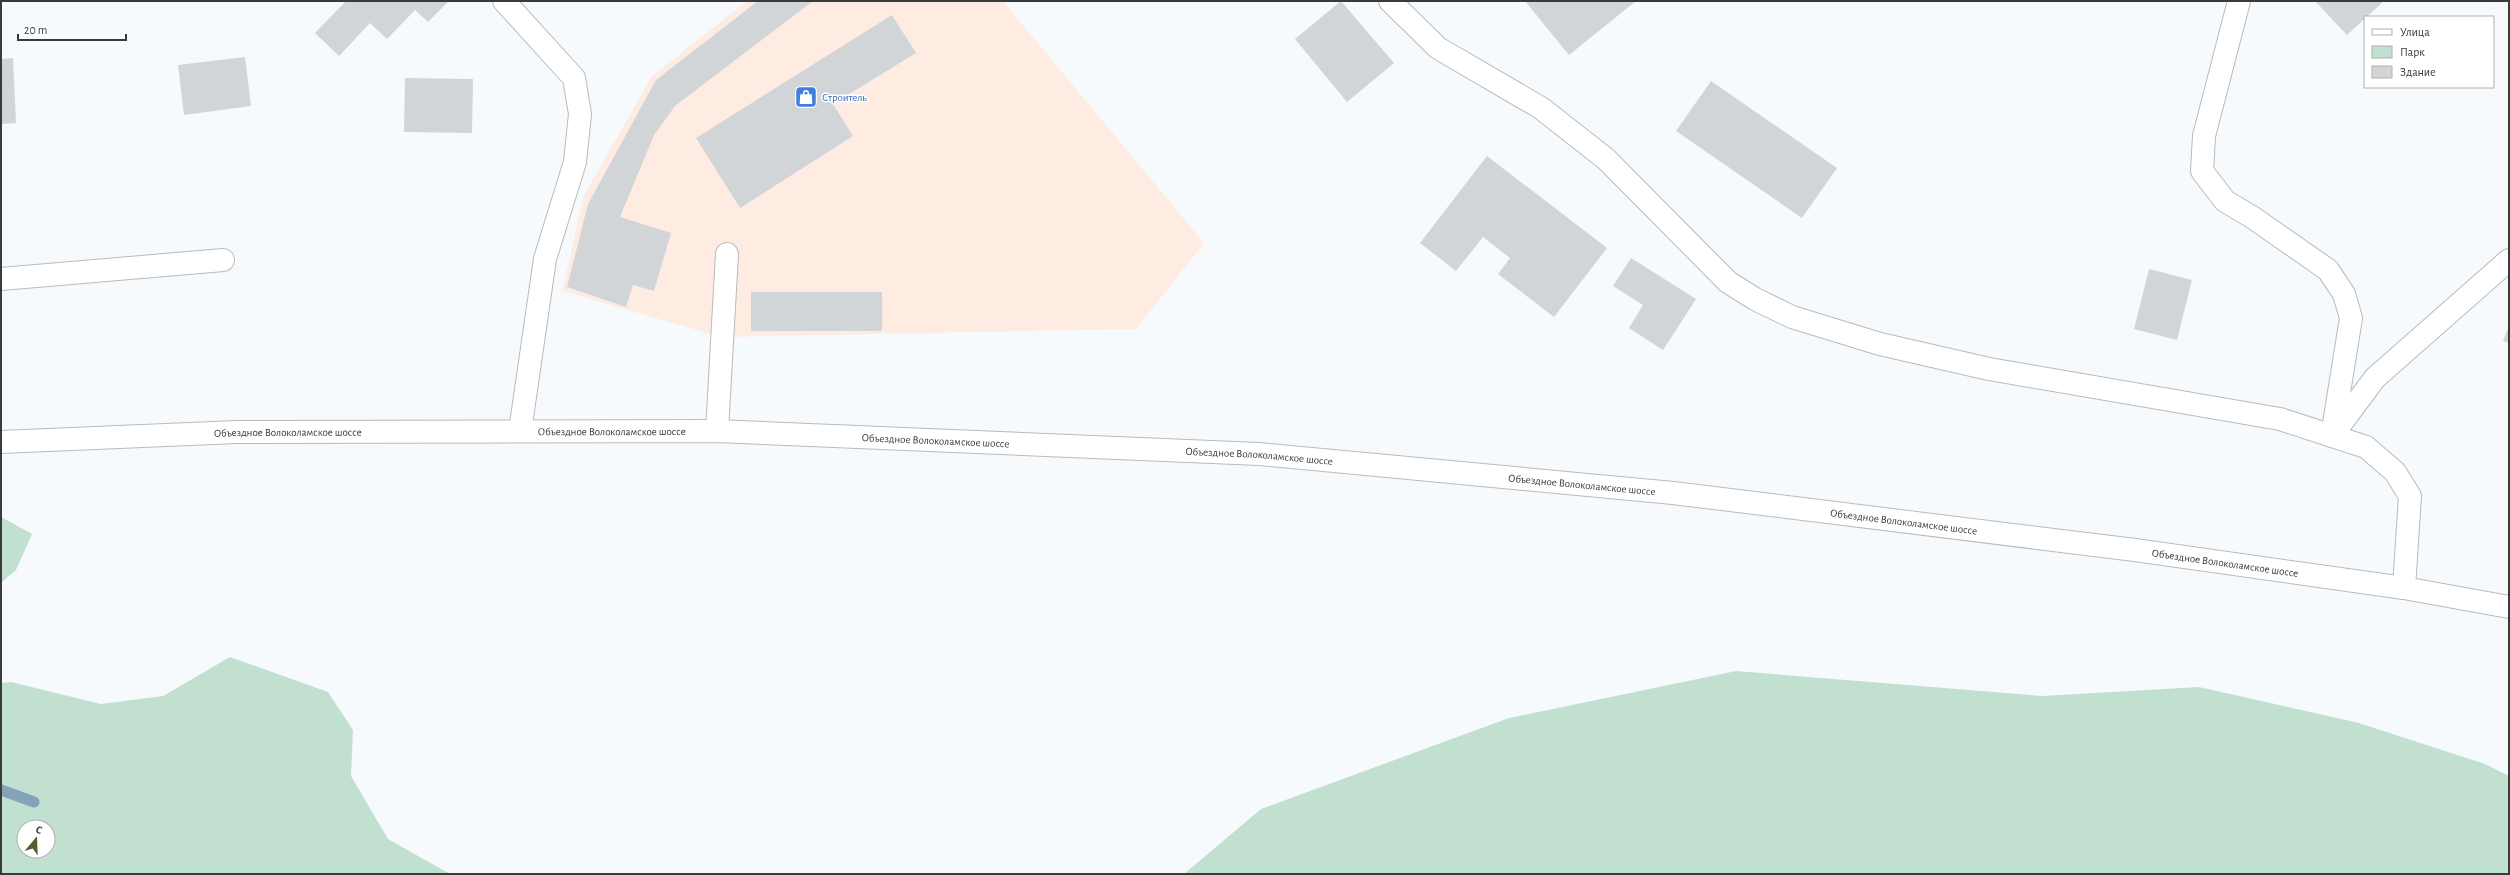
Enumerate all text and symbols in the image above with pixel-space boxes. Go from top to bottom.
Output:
scale bar [18,16,126,42]
legend [2364,16,2494,88]
text: 20 m [24,24,47,36]
text: Улица [2400,26,2430,38]
text: Парк [2400,46,2425,58]
text: Здание [2400,66,2436,78]
shop icon: Строитель [793,84,819,110]
place label: Строитель [822,92,867,103]
street label: Объездное Волоколамское шоссе [538,426,686,437]
street label: Объездное Волоколамское шоссе [214,427,362,439]
street label: Объездное Волоколамское шоссе [861,432,1010,449]
street label: Объездное Волоколамское шоссе [1185,446,1333,467]
street label: Объездное Волоколамское шоссе [1508,472,1656,497]
street label: Объездное Волоколамское шоссе [1830,507,1978,536]
street label: Объездное Волоколамское шоссе [2151,547,2299,579]
north arrow [16,819,56,859]
text: С [34,824,44,836]

